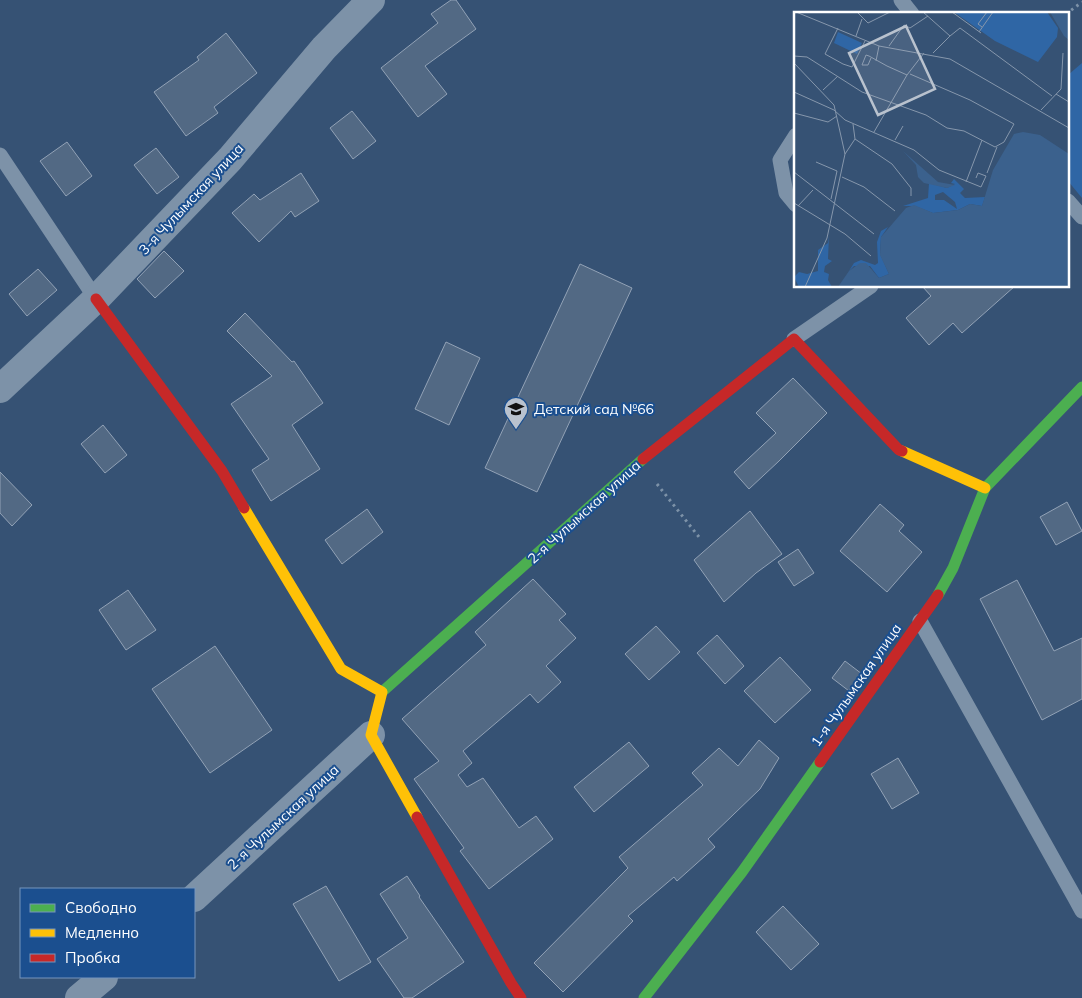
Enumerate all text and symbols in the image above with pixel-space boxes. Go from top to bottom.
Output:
inset map [794,12,1070,288]
street label: 3-я Чулымская улица [135,140,247,258]
school or university icon: Детский сад №66 [503,396,529,430]
place label: Детский сад №66 [534,400,654,418]
street label: 2-я Чулымская улица [524,456,644,568]
street label: 1-я Чулымская улица [807,620,905,750]
street label: 2-я Чулымская улица [224,761,342,873]
legend [20,888,195,978]
text: Свободно [65,898,137,917]
text: Медленно [65,923,139,942]
text: Пробка [65,948,120,967]

